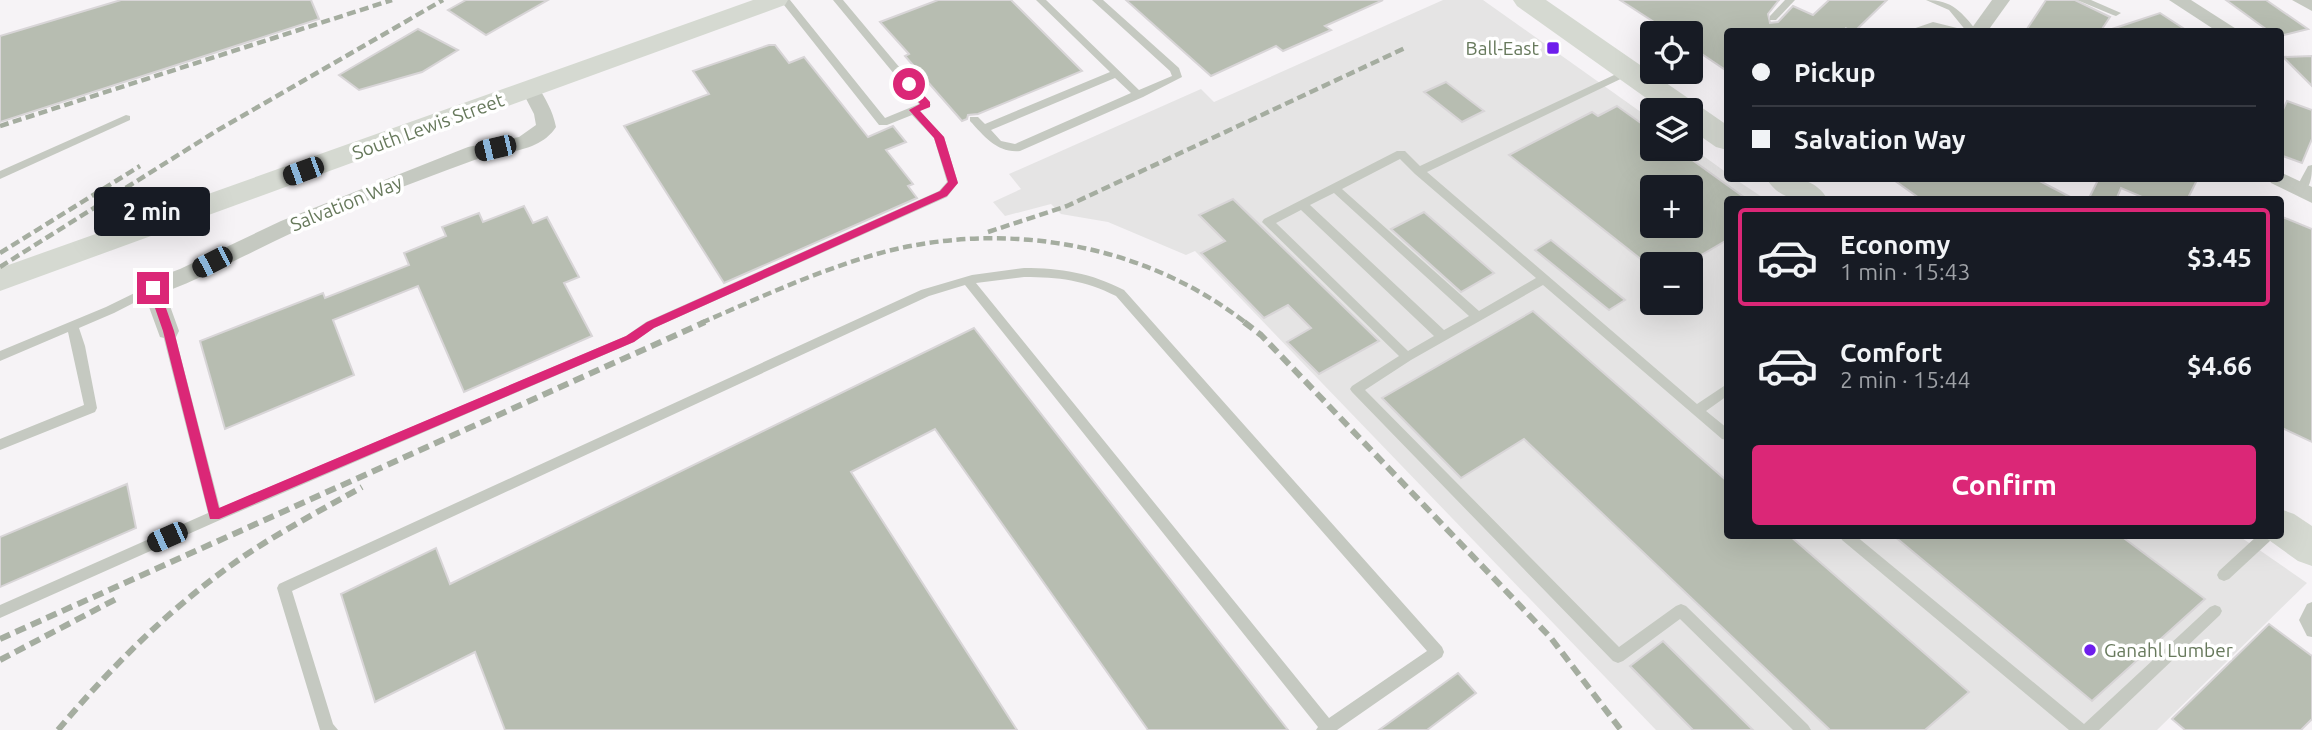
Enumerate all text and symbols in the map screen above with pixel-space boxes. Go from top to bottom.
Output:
map controls [1640,21,1703,315]
button: locate [1640,21,1703,84]
place label: Ball-East [1466,37,1540,59]
marker: Ball-East [1545,40,1561,56]
text: Pickup [1794,58,1876,87]
route start [893,68,925,100]
street label: South Lewis Street [349,88,507,164]
button: layers [1640,98,1703,161]
text: Salvation Way [1794,125,1966,154]
car [473,133,518,163]
car [280,154,327,188]
street label: Salvation Way [287,171,405,235]
button: + [1640,175,1703,238]
callout: 2 min [95,187,211,236]
text: 2 min [123,199,181,224]
icon: car [1756,226,1819,289]
text: Economy [1840,230,1950,259]
car [189,243,236,281]
text: $3.45 [2187,243,2252,272]
button: − [1640,252,1703,315]
text: 1 min · 15:43 [1840,259,1971,284]
route end [137,272,169,304]
icon: car [1756,334,1819,397]
text: Comfort [1840,338,1943,367]
text: $4.66 [2187,351,2252,380]
text: 2 min · 15:44 [1840,367,1971,392]
button: Confirm [1752,445,2256,525]
car [144,519,191,555]
place label: Ganahl Lumber [2104,639,2233,661]
marker: Ganahl Lumber [2082,642,2098,658]

